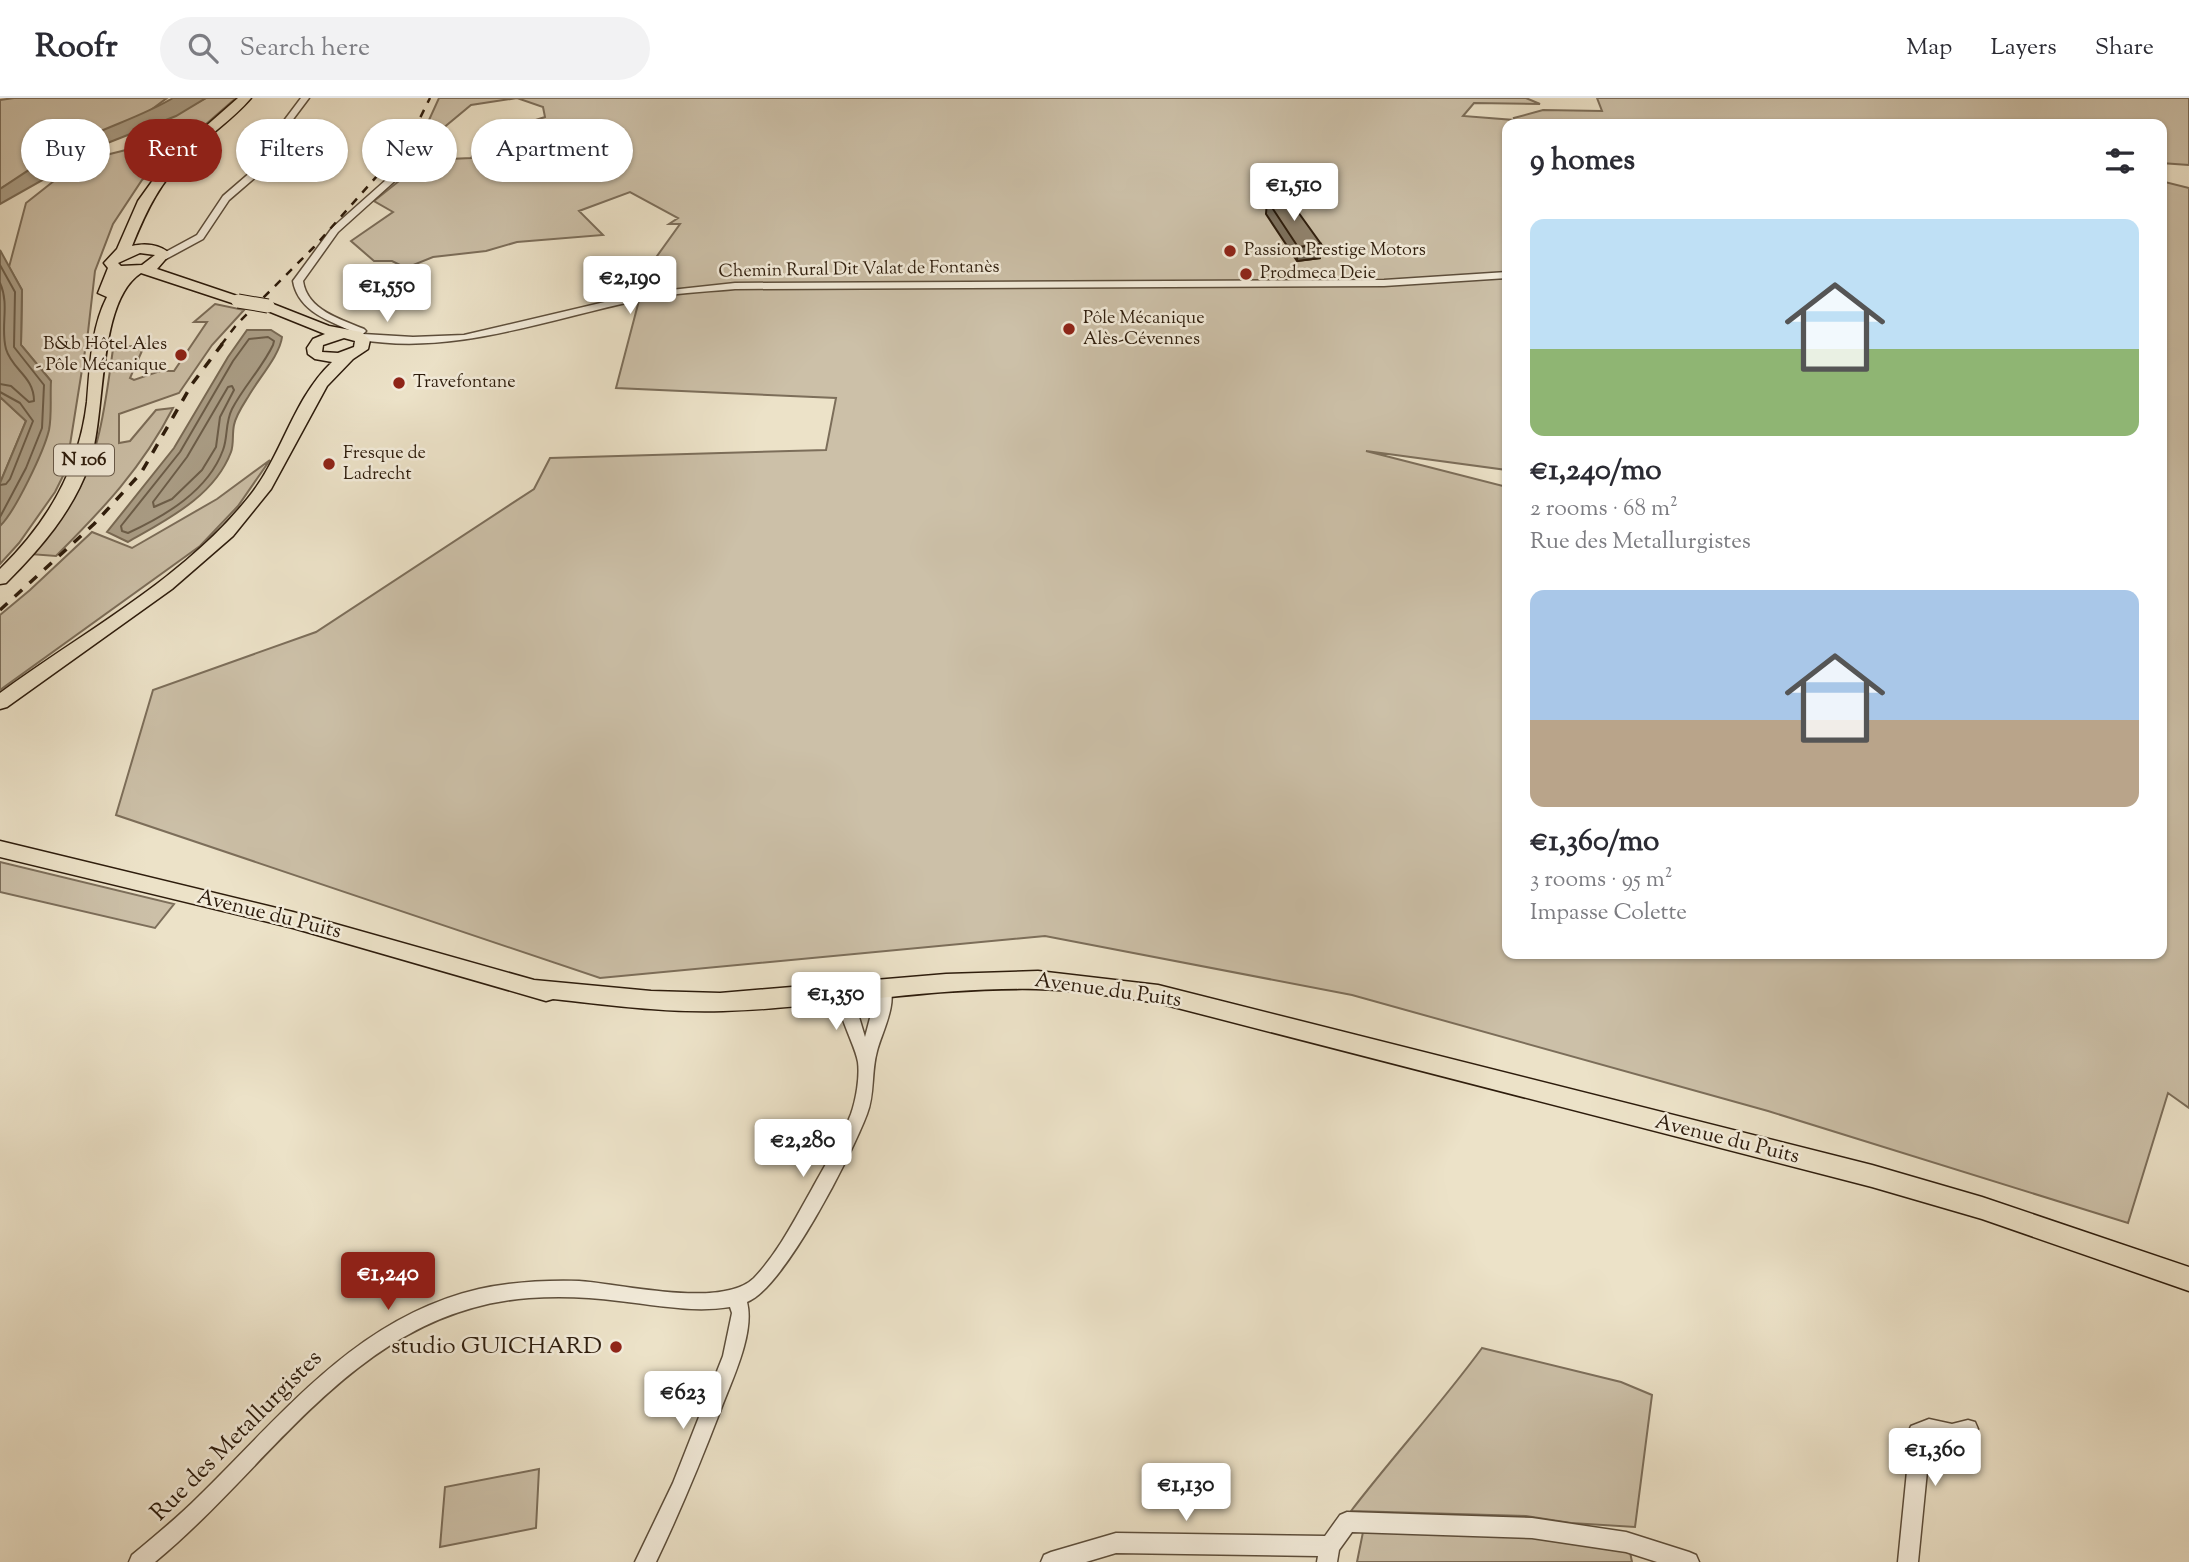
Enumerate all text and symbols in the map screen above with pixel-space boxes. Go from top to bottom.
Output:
search box [160,17,650,80]
text: Roofr [35,24,118,72]
icon: search [184,29,222,67]
text: Search here [240,30,370,67]
text: Map [1906,31,1952,65]
text: Layers [1990,31,2057,65]
text: Share [2095,31,2154,65]
chip: Buy [21,119,110,182]
chip: Rent [124,119,222,182]
chip: Filters [236,119,348,182]
chip: New [362,119,457,182]
chip: Apartment [471,119,633,182]
text: 9 homes [1530,140,1635,183]
icon: filters [2101,142,2139,180]
pin: €1,510 [1237,164,1351,223]
text: €1,510 [1266,169,1322,202]
place label: Passion Prestige Motors [1244,238,1426,264]
marker: Passion Prestige Motors [1222,243,1238,259]
street label: Chemin Rural Dit Valat de Fontanès [718,255,1000,285]
pin: €2,190 [573,256,687,316]
place label: Prodmeca Deie [1260,261,1376,287]
text: €2,190 [599,262,661,295]
pin: €1,550 [330,264,444,324]
icon: home [1772,264,1898,390]
marker: Prodmeca Deie [1238,266,1254,282]
text: €1,550 [359,270,415,303]
place label: Pôle Mécanique Alès-Cévennes [1083,306,1205,353]
marker: Pôle Mécanique Alès-Cévennes [1061,321,1077,337]
place label: B&b Hôtel Ales - Pôle Mécanique [35,332,167,379]
marker: B&b Hôtel Ales - Pôle Mécanique [173,347,189,363]
place label: Travefontane [413,370,516,396]
marker: Travefontane [391,375,407,391]
place label: Fresque de Ladrecht [343,441,426,488]
road number: N 106 [54,444,114,476]
text: €1,240/mo [1530,450,1662,493]
marker: Fresque de Ladrecht [321,456,337,472]
text: 2 rooms · 68 m² [1530,493,1678,526]
text: Rue des Metallurgistes [1530,526,1751,559]
icon: home [1772,635,1898,761]
text: €1,360/mo [1530,821,1659,864]
text: 3 rooms · 95 m² [1530,864,1673,897]
street label: Avenue du Puits [194,883,344,947]
text: Impasse Colette [1530,897,1687,930]
street label: Avenue du Puits [1033,966,1183,1016]
pin: €1,350 [779,972,893,1032]
text: €1,350 [807,978,865,1011]
street label: Avenue du Puits [1652,1108,1802,1172]
pin: €2,280 [746,1119,860,1179]
text: €2,280 [771,1125,835,1158]
pin: €1,240 [331,1252,445,1312]
text: €1,240 [357,1258,419,1291]
place label: studio GUICHARD [391,1330,602,1364]
marker: studio GUICHARD [608,1339,624,1355]
street label: Rue des Metallurgistes [143,1342,331,1530]
pin: €623 [642,1372,724,1431]
text: €623 [660,1377,706,1410]
pin: €1,360 [1878,1428,1992,1488]
text: €1,360 [1905,1434,1965,1467]
pin: €1,130 [1129,1464,1243,1523]
text: €1,130 [1158,1469,1214,1502]

